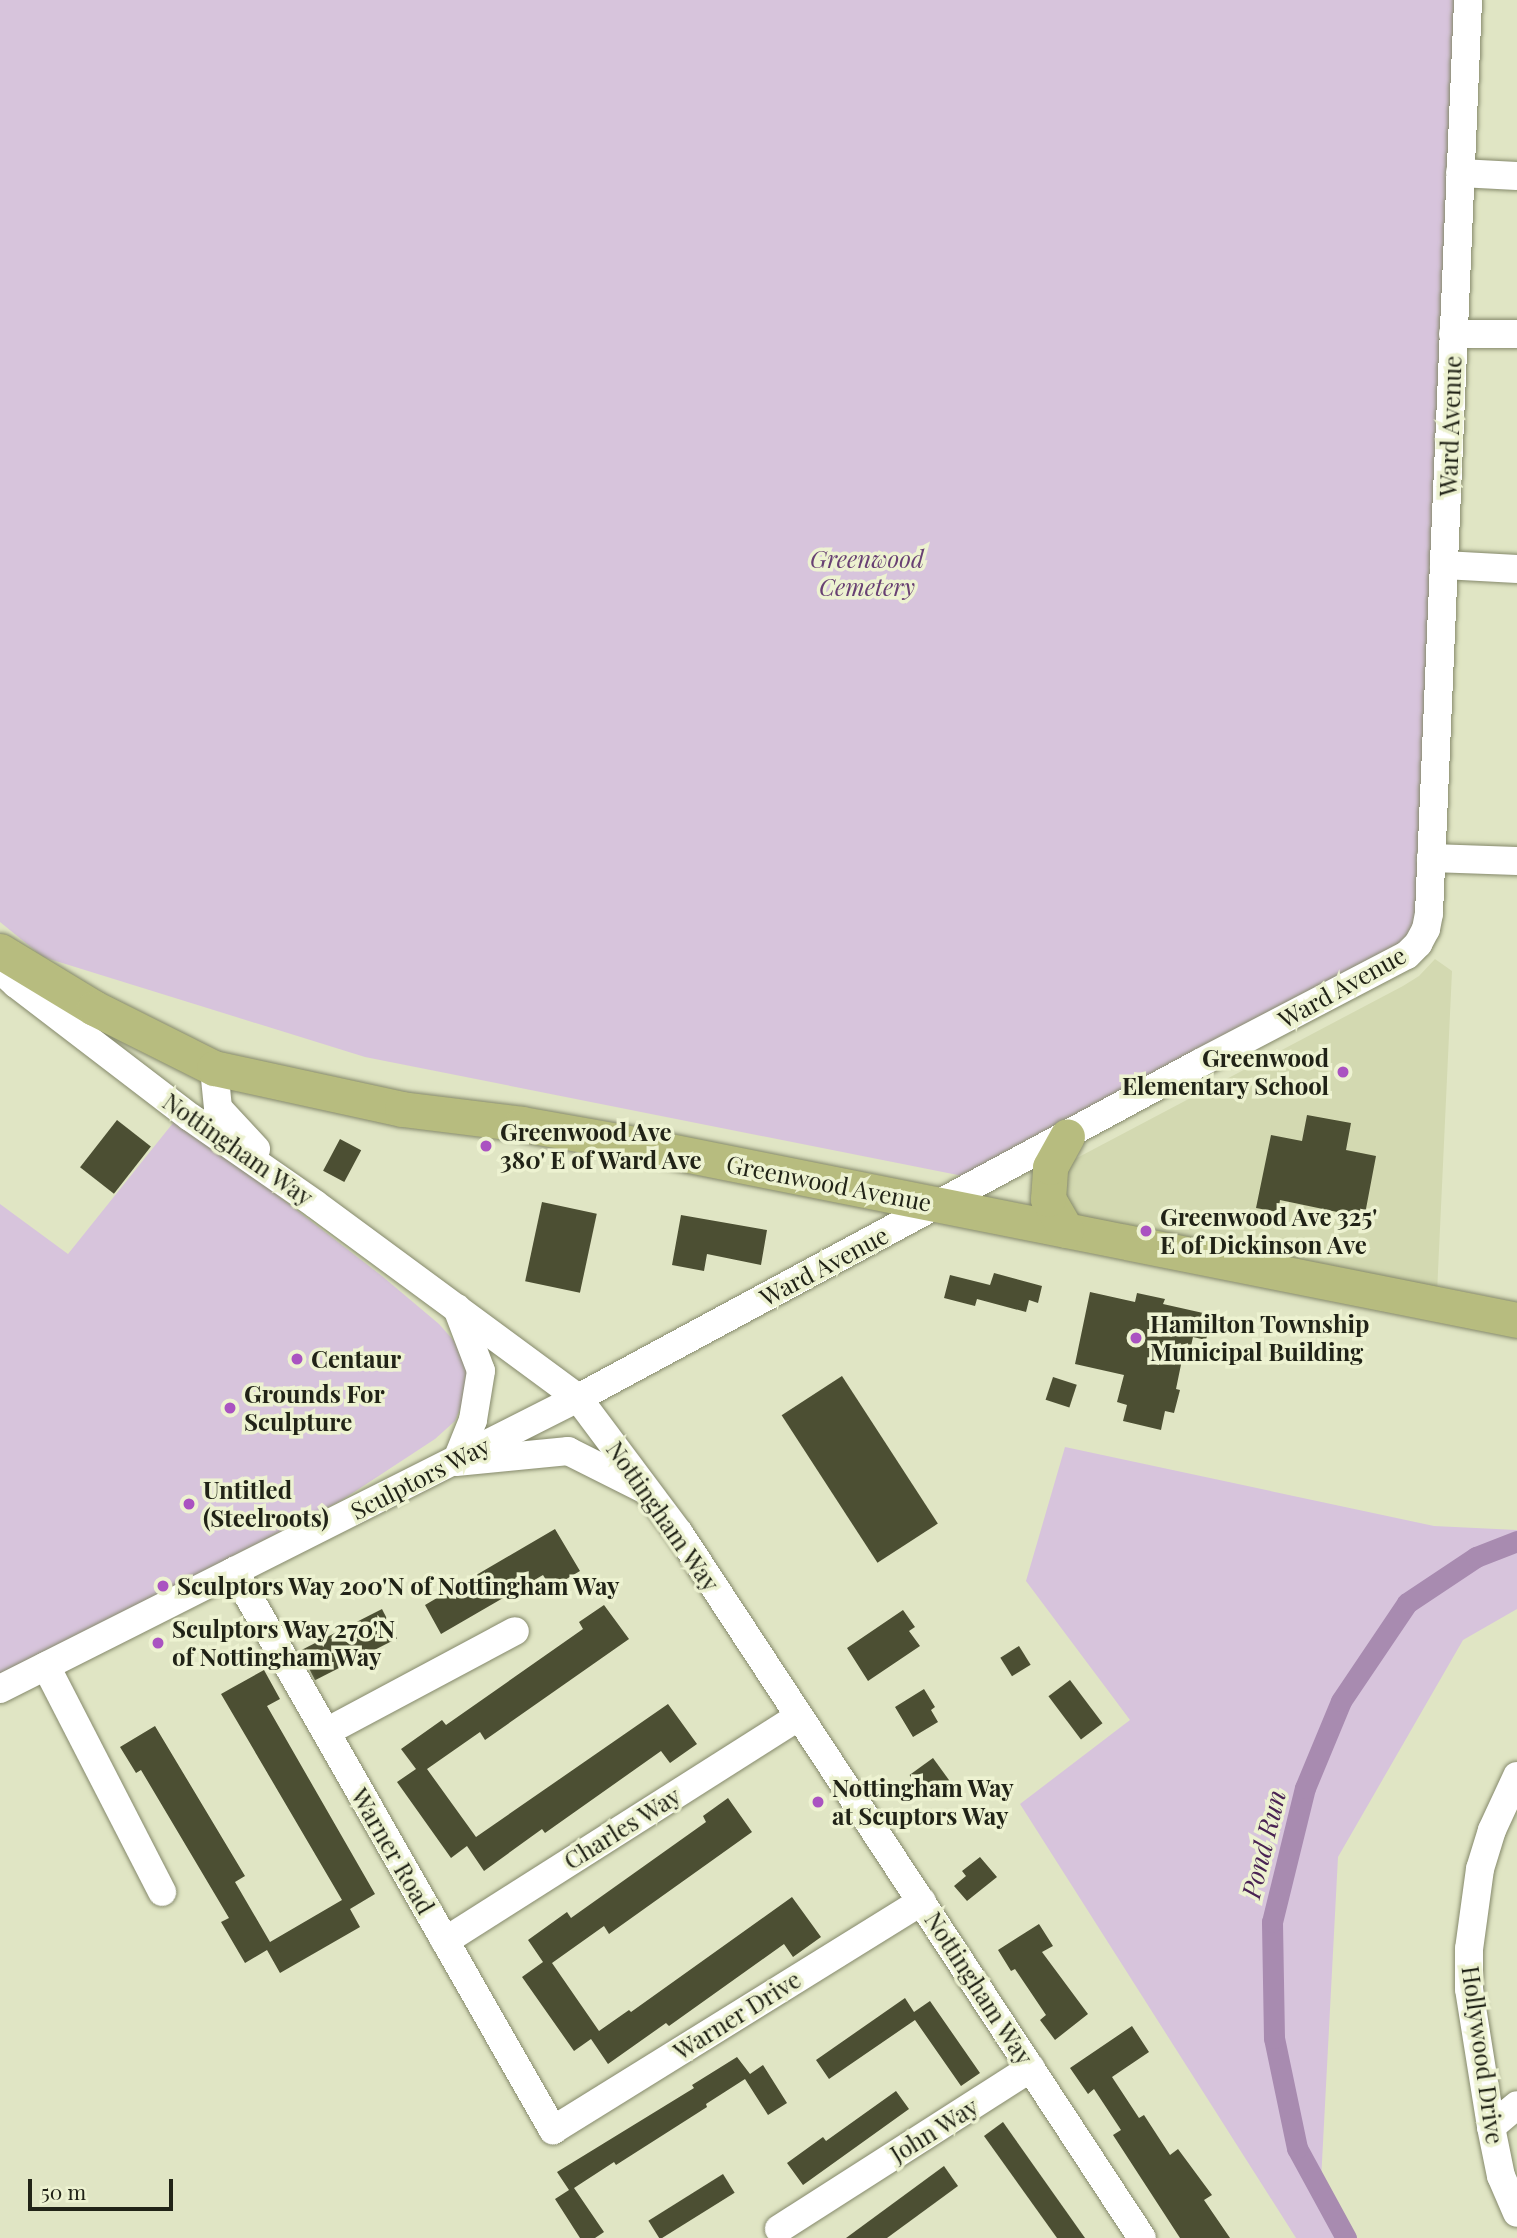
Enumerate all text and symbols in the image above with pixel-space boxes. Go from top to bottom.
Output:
street label: Ward Avenue [1433,355,1467,497]
park label: Greenwood Cemetery [810,545,924,601]
street label: Ward Avenue [1273,940,1411,1034]
place label: Greenwood Elementary School [1121,1044,1329,1100]
marker: Greenwood Elementary School [1335,1064,1351,1080]
street label: Nottingham Way [157,1086,319,1212]
place label: Greenwood Ave 380' E of Ward Ave [500,1118,704,1174]
marker: Greenwood Ave 380' E of Ward Ave [478,1138,494,1154]
street label: Greenwood Avenue [724,1149,934,1217]
place label: Greenwood Ave 325' E of Dickinson Ave [1160,1203,1378,1259]
street label: Ward Avenue [755,1220,893,1312]
marker: Greenwood Ave 325' E of Dickinson Ave [1138,1223,1154,1239]
place label: Hamilton Township Municipal Building [1150,1310,1370,1366]
marker: Hamilton Township Municipal Building [1128,1330,1144,1346]
place label: Centaur [311,1345,401,1373]
marker: Centaur [289,1351,305,1367]
place label: Grounds For Sculpture [244,1380,385,1436]
marker: Grounds For Sculpture [222,1400,238,1416]
street label: Sculptors Way [345,1430,495,1526]
street label: Nottingham Way [600,1435,726,1597]
place label: Untitled (Steelroots) [203,1476,329,1532]
marker: Untitled (Steelroots) [181,1496,197,1512]
place label: Sculptors Way 200'N of Nottingham Way [177,1572,622,1600]
marker: Sculptors Way 200'N of Nottingham Way [155,1578,171,1594]
place label: Sculptors Way 270'N of Nottingham Way [172,1615,397,1671]
marker: Sculptors Way 270'N of Nottingham Way [150,1635,166,1651]
place label: Nottingham Way at Scuptors Way [832,1774,1015,1830]
street label: Charles Way [558,1781,686,1875]
street label: Warner Road [345,1783,441,1919]
water label: Pond Run [1234,1787,1292,1901]
marker: Nottingham Way at Scuptors Way [810,1794,826,1810]
street label: Nottingham Way [919,1906,1039,2070]
street label: Warner Drive [668,1964,806,2066]
street label: Hollywood Drive [1456,1964,1510,2146]
street label: John Way [884,2092,984,2168]
scale bar [32,2164,177,2208]
text: 50 m [41,2177,86,2205]

